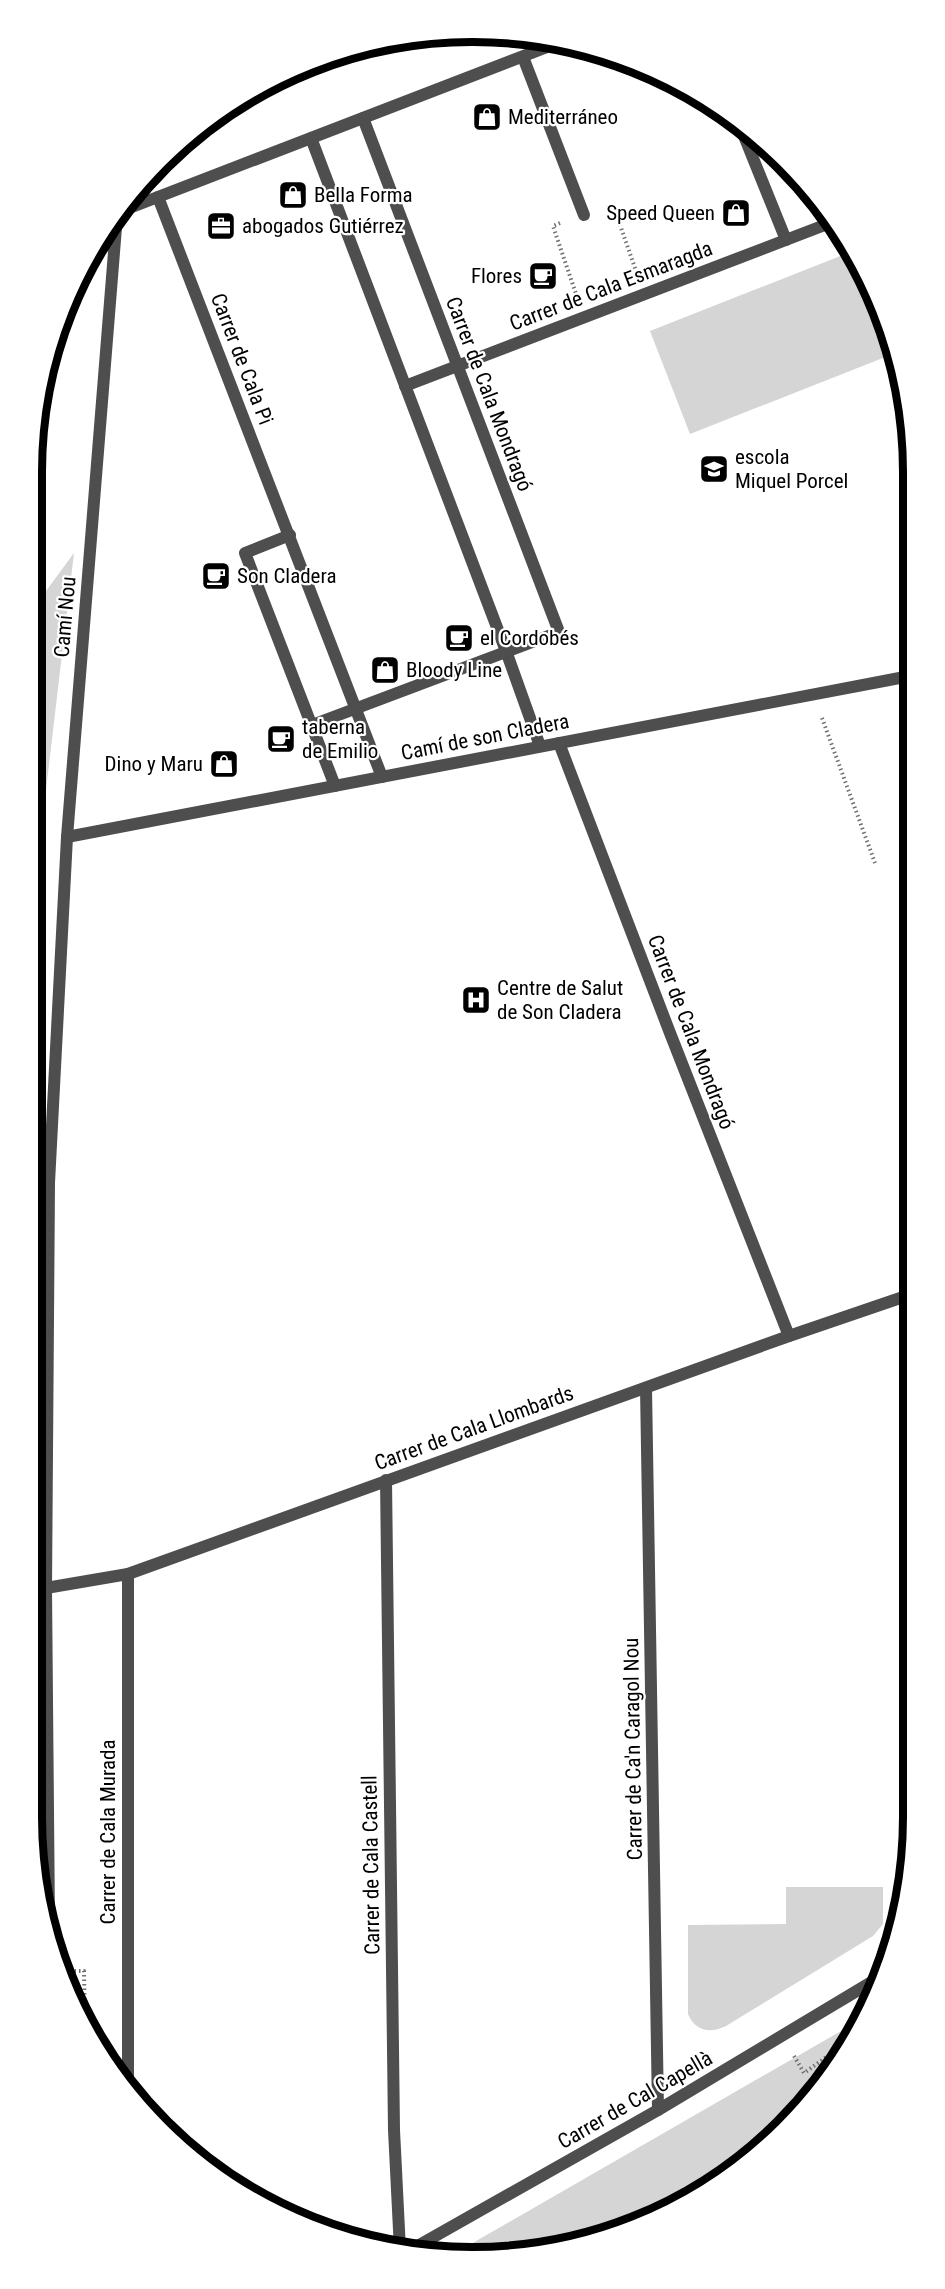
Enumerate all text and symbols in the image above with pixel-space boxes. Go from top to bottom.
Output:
shop icon: Mediterráneo [471,101,503,133]
place label: Mediterráneo [508,105,618,129]
shop icon: Bella Forma [277,179,309,211]
place label: Bella Forma [314,183,413,207]
shop icon: Speed Queen [720,197,752,229]
place label: Speed Queen [606,201,715,225]
office icon: abogados Gutiérrez [205,210,237,242]
place label: abogados Gutiérrez [242,214,404,238]
street label: Carrer de Cala Esmaragda [506,236,716,336]
cafe icon: Flores [527,260,559,292]
place label: Flores [471,264,522,288]
street label: Carrer de Cala Pi [206,290,278,428]
street label: Carrer de Cala Mondragó [441,293,537,495]
place label: escola Miquel Porcel [735,445,848,493]
school or university icon: escola Miquel Porcel [698,453,730,485]
cafe icon: Son Cladera [200,560,232,592]
place label: Son Cladera [237,564,337,588]
street label: Camí Nou [50,575,80,659]
cafe icon: el Cordobés [443,622,475,654]
place label: el Cordobés [480,626,579,650]
shop icon: Bloody Line [369,654,401,686]
place label: Bloody Line [406,658,502,682]
street label: Camí de son Cladera [399,709,571,765]
place label: taberna de Emilio [302,715,378,763]
cafe icon: taberna de Emilio [265,723,297,755]
shop icon: Dino y Maru [208,748,240,780]
place label: Dino y Maru [105,752,203,776]
street label: Carrer de Cala Mondragó [643,931,739,1133]
place label: Centre de Salut de Son Cladera [497,976,623,1024]
hospital icon: Centre de Salut de Son Cladera [460,984,492,1016]
street label: Carrer de Cala Llombards [371,1381,577,1475]
street label: Carrer de Ca'n Caragol Nou [619,1637,647,1861]
street label: Carrer de Cala Murada [96,1740,120,1924]
street label: Carrer de Cala Castell [357,1775,385,1955]
street label: Carrer de Cal Capellà [554,2046,716,2154]

